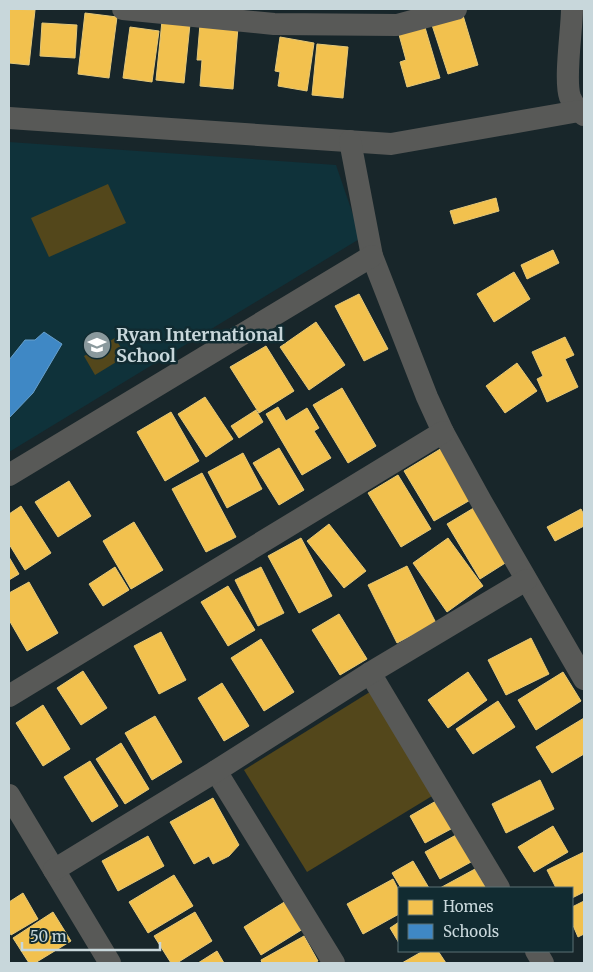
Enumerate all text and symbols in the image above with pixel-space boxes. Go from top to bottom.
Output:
place label: Ryan International School [116,323,284,367]
school or university icon: Ryan International School [82,330,112,360]
legend [398,887,573,952]
text: Homes [443,897,494,916]
scale bar [22,920,160,952]
text: Schools [443,922,499,941]
text: 50 m [30,927,67,946]

